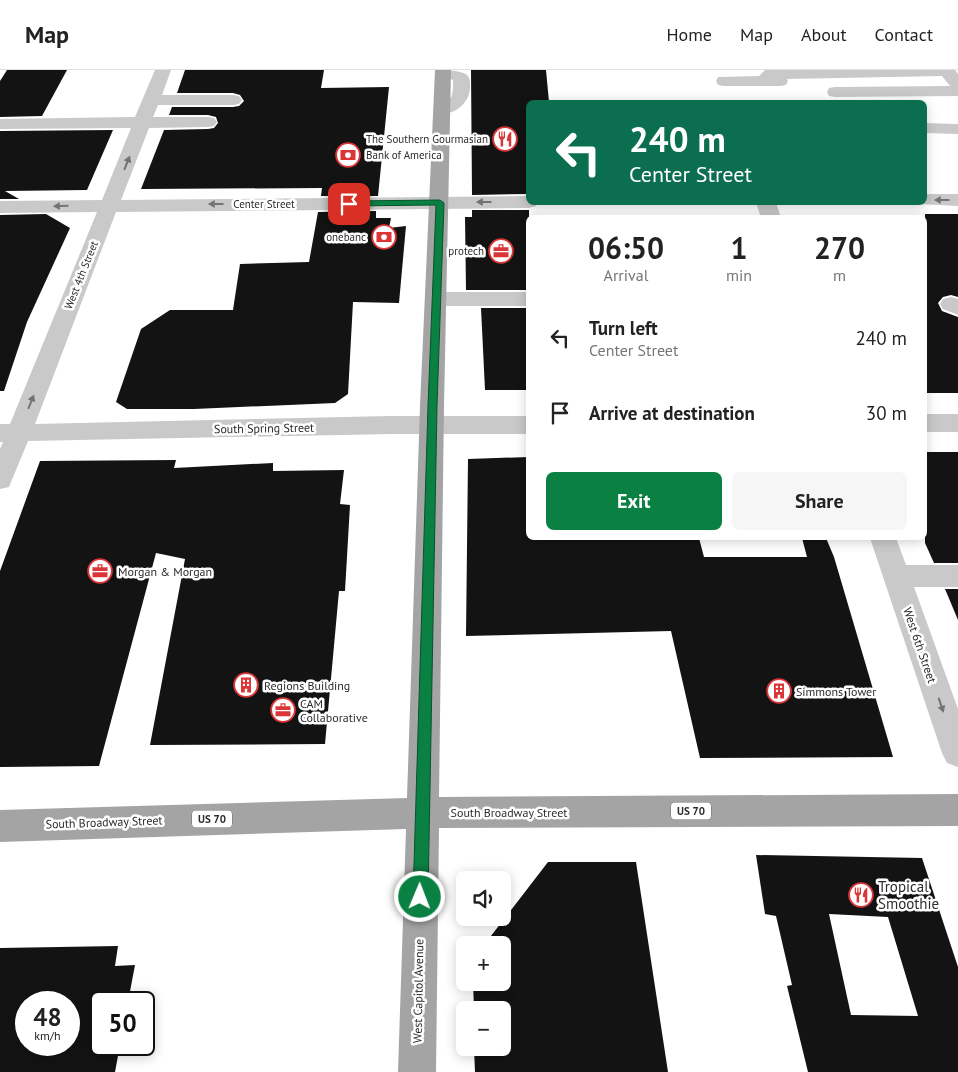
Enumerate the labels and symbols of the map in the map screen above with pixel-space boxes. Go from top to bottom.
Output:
restaurant icon: The Southern Gourmasian [492,126,518,152]
place label: The Southern Gourmasian [366,132,488,146]
bank icon: Bank of America [335,142,361,168]
place label: Bank of America [366,148,442,162]
one-way arrow [123,156,131,170]
pin [328,183,370,225]
one-way arrow [933,196,949,204]
street label: Center Street [233,197,295,211]
one-way arrow [476,198,492,206]
one-way arrow [208,200,224,208]
one-way arrow [53,202,69,210]
bank icon: onebanc [371,224,397,250]
place label: onebanc [326,230,366,244]
office icon: protech [488,238,514,264]
street label: West 4th Street [61,239,101,311]
place label: protech [448,244,484,258]
one-way arrow [28,395,35,410]
street label: South Spring Street [214,420,314,436]
office icon: Morgan & Morgan [87,558,113,584]
place label: Morgan & Morgan [118,564,212,579]
street label: West 6th Street [900,605,940,685]
building icon: Regions Building [233,672,259,698]
place label: Regions Building [264,678,350,693]
building icon: Simmons Tower [766,678,792,704]
place label: Simmons Tower [796,684,876,699]
place label: CAM Collaborative [300,696,368,725]
office icon: CAM Collaborative [270,697,296,723]
one-way arrow [937,698,945,713]
road number: US 70 [671,802,711,819]
street label: South Broadway Street [451,805,567,820]
road number: US 70 [192,811,232,828]
street label: South Broadway Street [45,812,163,832]
position arrow [393,870,445,922]
place label: Tropical Smoothie [878,877,939,913]
restaurant icon: Tropical Smoothie [848,882,874,908]
street label: West Capitol Avenue [410,939,426,1043]
speed limit sign: 50 [90,991,155,1056]

